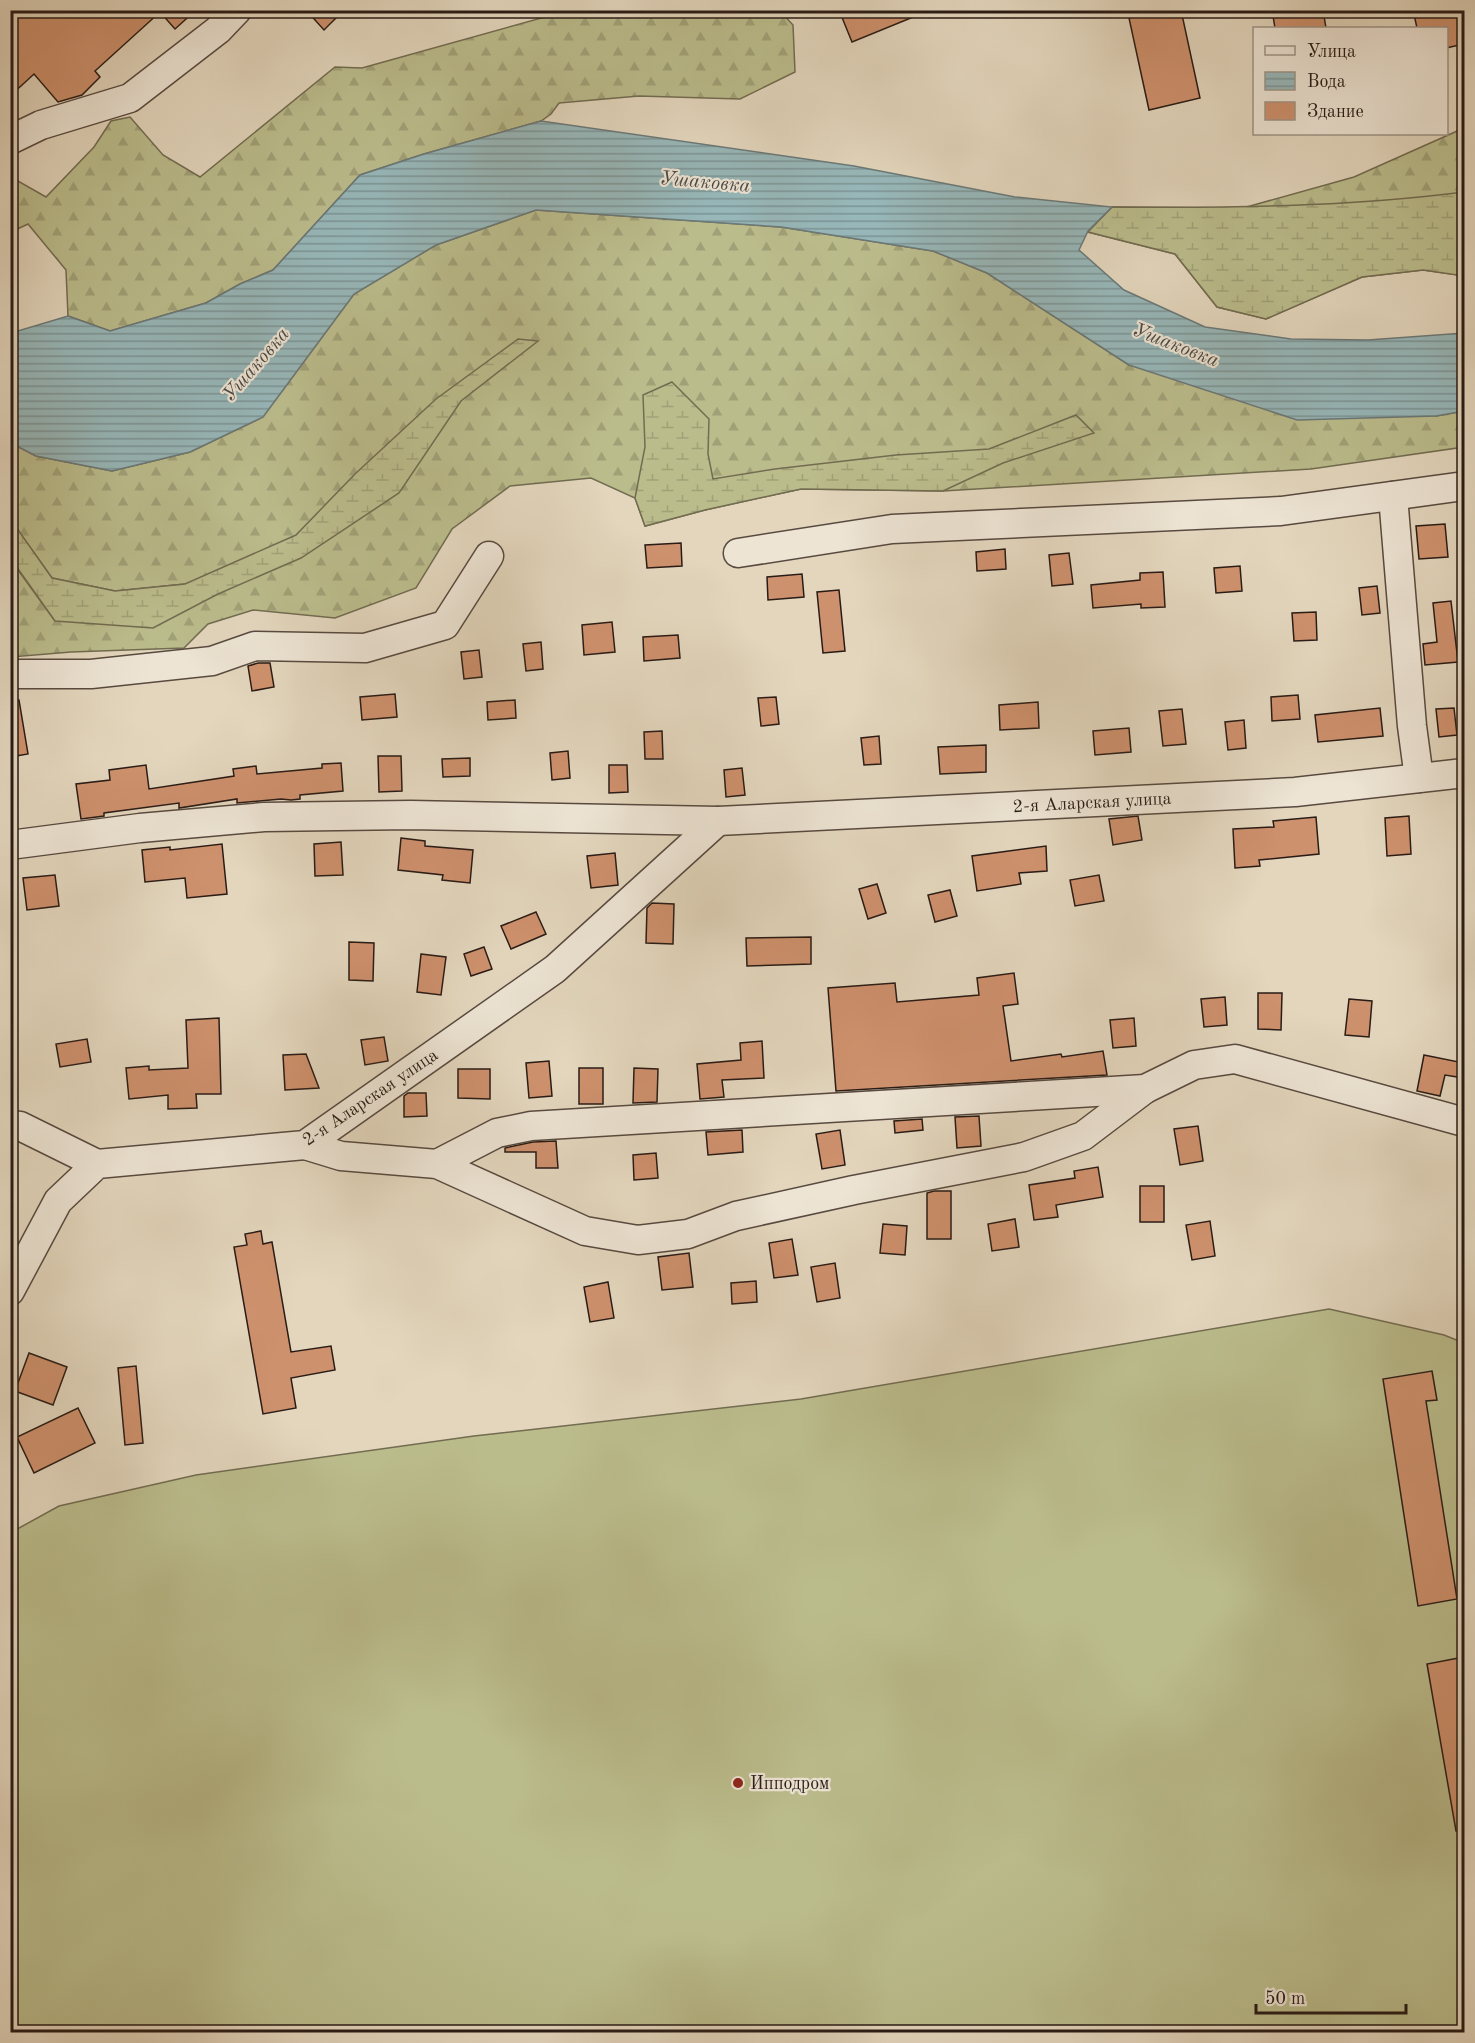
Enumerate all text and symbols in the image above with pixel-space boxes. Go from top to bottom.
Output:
legend [1253,27,1448,135]
text: Улица [1307,43,1356,61]
text: Вода [1307,73,1346,91]
text: Здание [1307,103,1364,121]
water label: Ушаковка [659,169,751,197]
water label: Ушаковка [1129,320,1222,372]
water label: Ушаковка [219,324,294,406]
street label: 2-я Аларская улица [1012,790,1172,816]
street label: 2-я Аларская улица [300,1046,441,1150]
place label: Ипподром [750,1775,829,1793]
marker: Ипподром [731,1776,745,1790]
scale bar [1256,1977,1406,2015]
text: 50 m [1265,1990,1305,2008]

